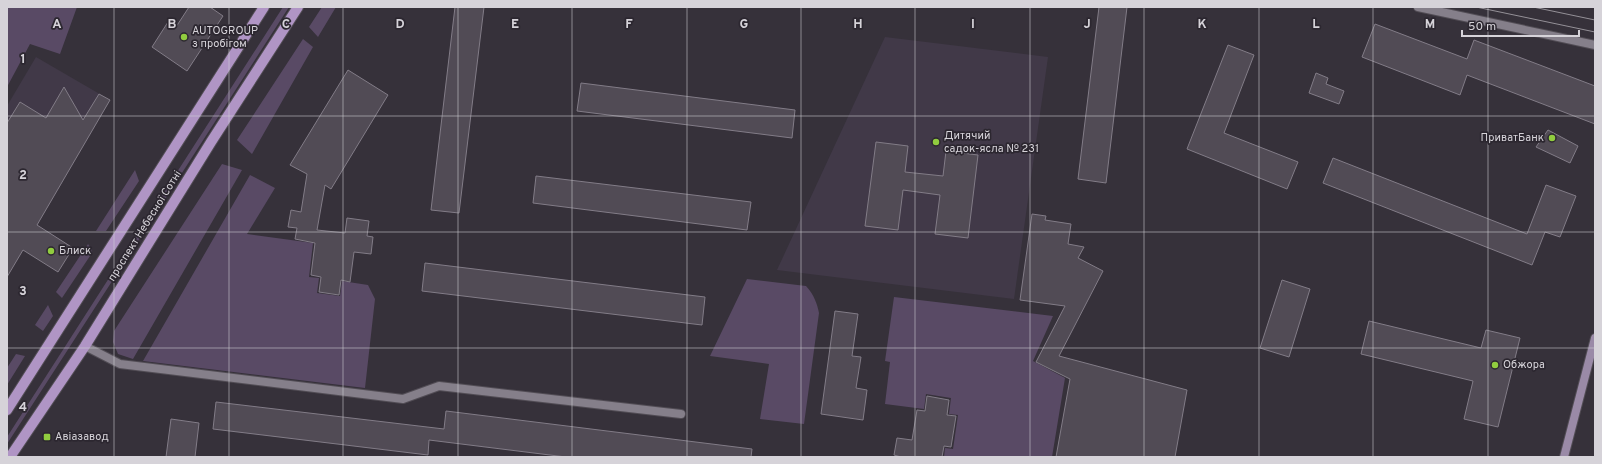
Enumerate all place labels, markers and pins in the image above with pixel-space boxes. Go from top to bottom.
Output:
place label: AUTOGROUP з пробігом [192,24,258,51]
marker: AUTOGROUP з пробігом [179,32,189,42]
place label: Дитячий садок-ясла № 231 [944,129,1039,156]
place label: ПриватБанк [1481,131,1544,145]
marker: ПриватБанк [1547,133,1557,143]
marker: Дитячий садок-ясла № 231 [931,137,941,147]
place label: Блиск [59,244,91,258]
marker: Блиск [46,246,56,256]
place label: Обжора [1503,358,1545,372]
marker: Обжора [1490,360,1500,370]
place label: Авіазавод [55,430,109,444]
marker: Авіазавод [42,432,52,442]

